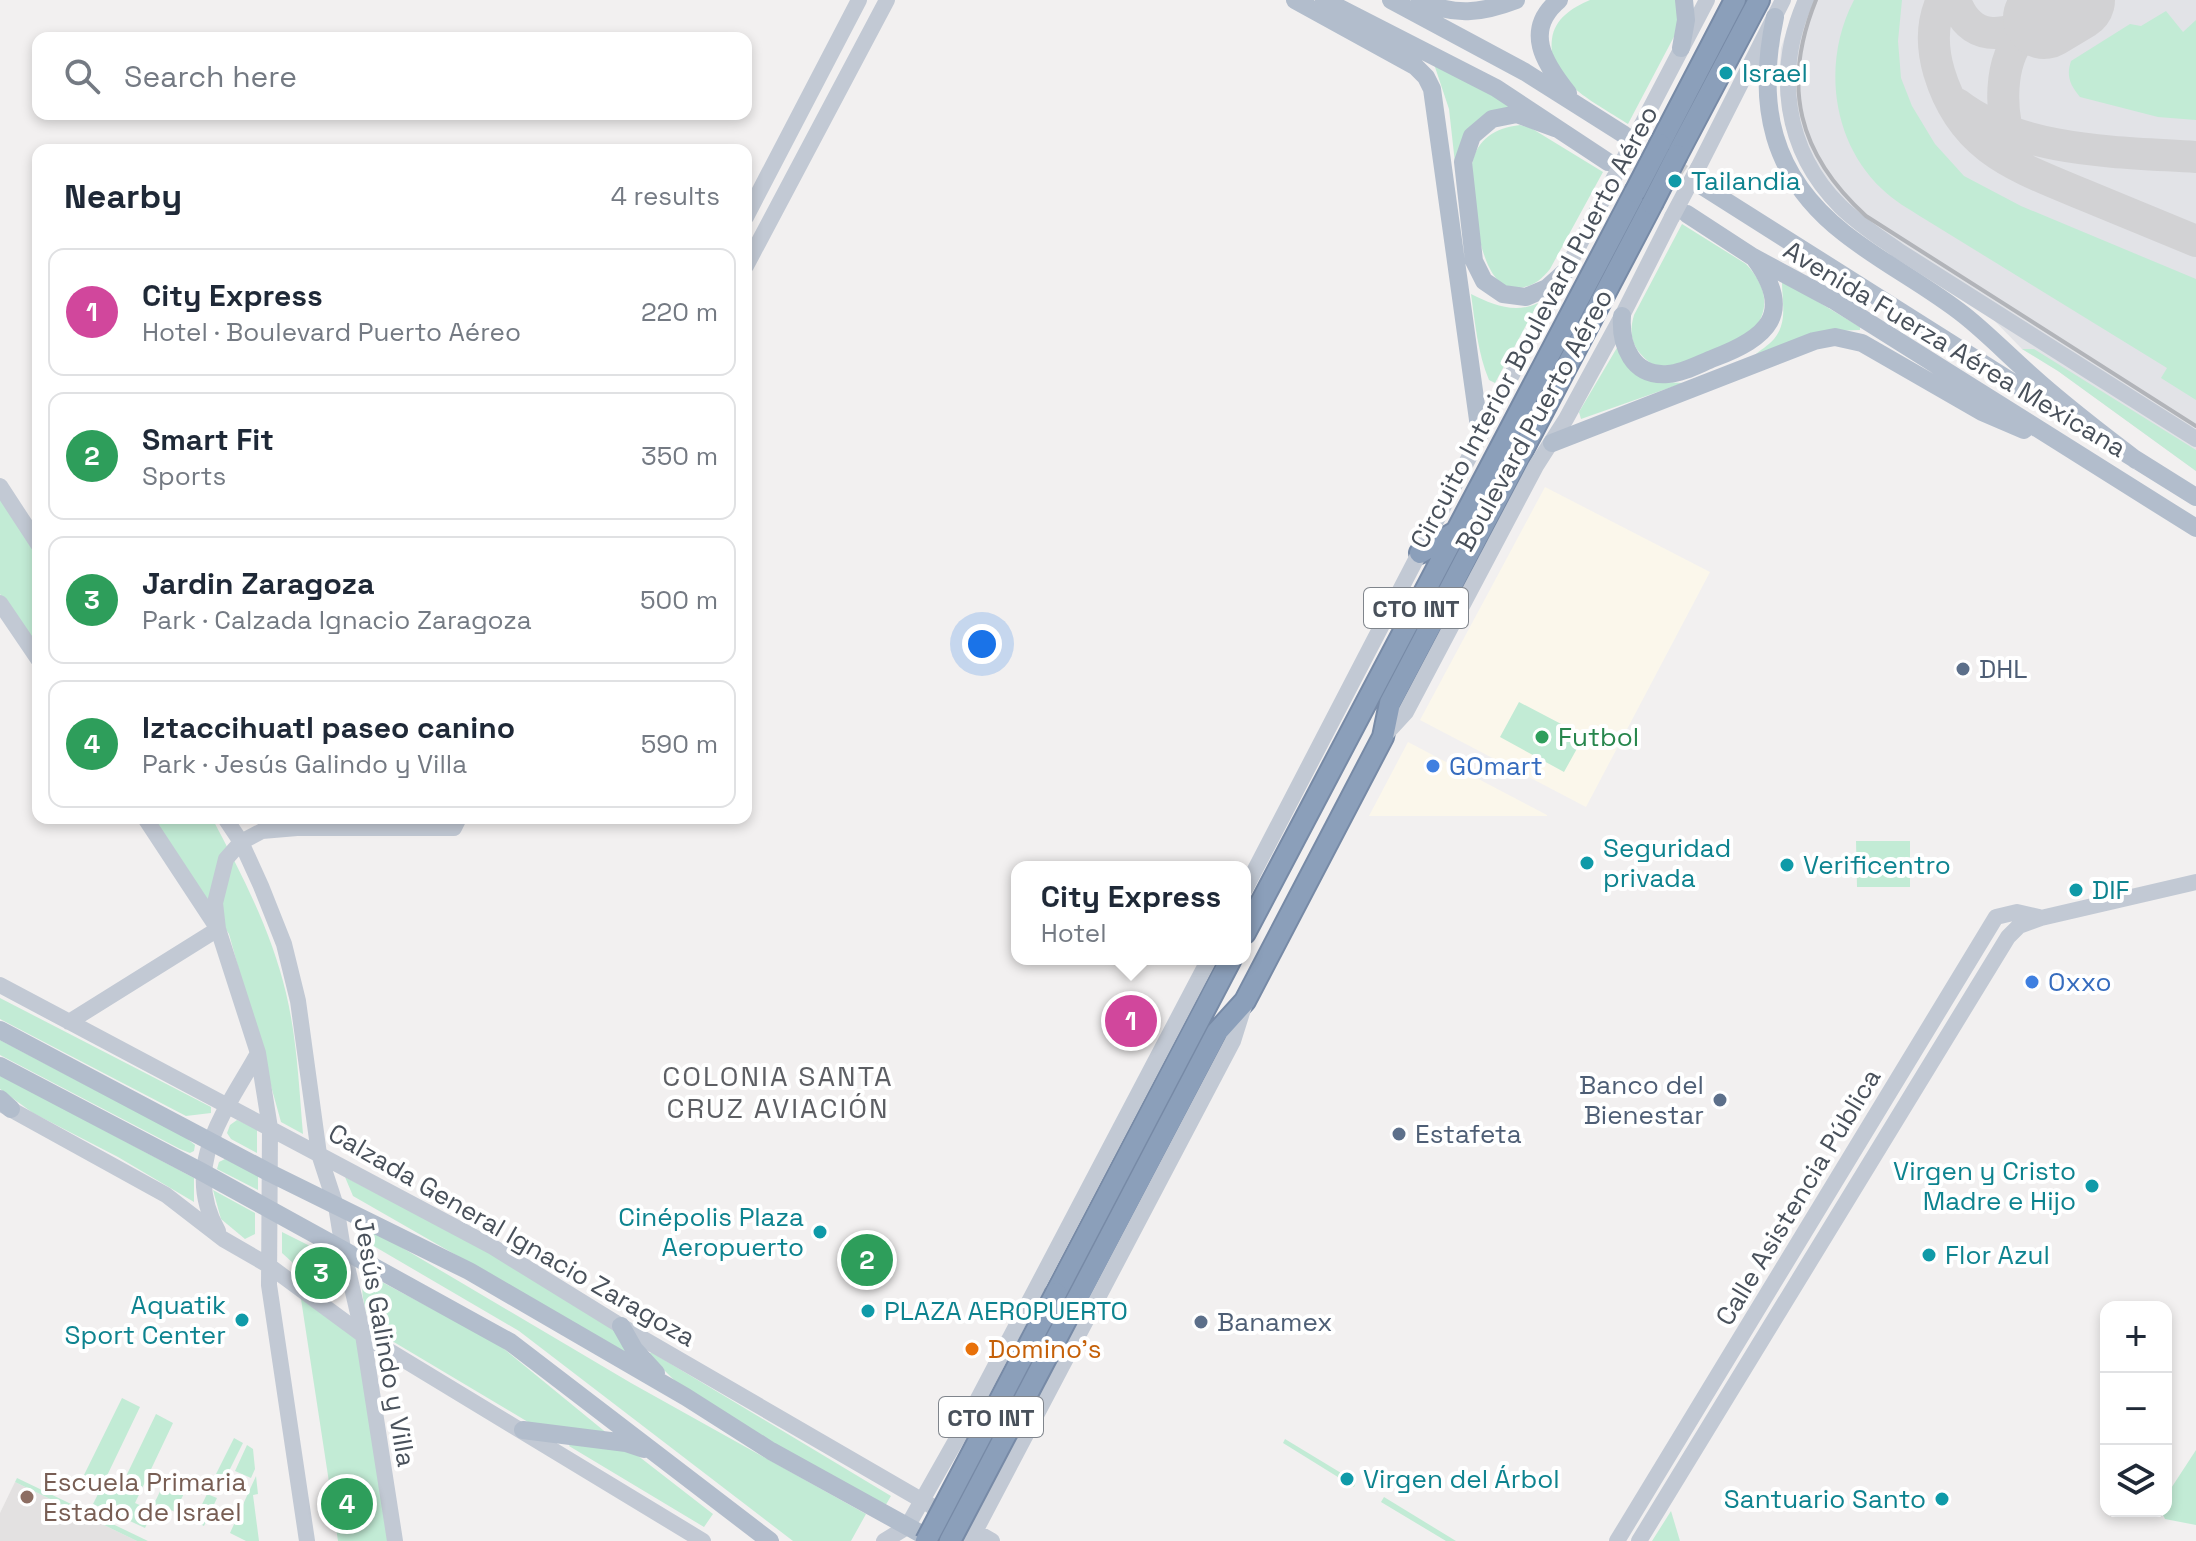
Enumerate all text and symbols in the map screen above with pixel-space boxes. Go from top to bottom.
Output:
search box [32,32,752,120]
icon: search [60,54,104,98]
place label: Israel [1742,56,1808,90]
text: Search here [124,57,297,96]
marker: Israel [1717,64,1735,82]
street label: Circuito Interior Boulevard Puerto Aéreo [1404,100,1664,554]
place label: Tailandia [1691,164,1801,198]
marker: Tailandia [1666,172,1684,190]
text: Nearby [64,175,182,218]
text: 4 results [611,179,720,213]
street label: Avenida Fuerza Aérea Mexicana [1778,233,2133,465]
text: City Express [142,276,323,315]
street label: Boulevard Puerto Aéreo [1449,283,1619,557]
text: 1 [86,295,98,329]
text: 220 m [641,295,718,329]
text: Hotel · Boulevard Puerto Aéreo [142,315,521,349]
text: Smart Fit [142,420,274,459]
text: 2 [84,439,100,473]
text: 350 m [641,439,718,473]
text: Sports [142,459,226,493]
text: Jardin Zaragoza [142,564,375,603]
text: 3 [84,583,100,617]
text: 500 m [640,583,718,617]
road number: CTO INT [1364,588,1468,628]
text: Park · Calzada Ignacio Zaragoza [142,603,532,637]
your location [962,624,1002,664]
place label: DHL [1979,652,2028,686]
marker: DHL [1954,660,1972,678]
text: Iztaccihuatl paseo canino [142,708,515,747]
place label: Futbol [1558,720,1639,754]
text: 4 [84,727,100,761]
text: 590 m [641,727,718,761]
marker: Futbol [1533,728,1551,746]
text: Park · Jesús Galindo y Villa [142,747,467,781]
place label: GOmart [1449,749,1543,783]
marker: GOmart [1424,757,1442,775]
place label: Seguridad privada [1603,831,1731,895]
place label: Verificentro [1803,848,1951,882]
marker: Seguridad privada [1578,854,1596,872]
marker: Verificentro [1778,856,1796,874]
popup [1011,861,1251,965]
place label: DIF [2092,873,2130,907]
text: City Express [1041,877,1221,916]
marker: DIF [2067,881,2085,899]
text: Hotel [1041,916,1107,950]
place label: Oxxo [2048,965,2111,999]
marker: Oxxo [2023,973,2041,991]
pin: 1 [1105,991,1157,1051]
district label: COLONIA SANTA CRUZ AVIACIÓN [662,1058,894,1126]
street label: Calle Asistencia Pública [1708,1062,1888,1332]
place label: Banco del Bienestar [1579,1068,1704,1132]
marker: Banco del Bienestar [1711,1091,1729,1109]
street label: Calzada General Ignacio Zaragoza [322,1116,702,1354]
place label: Estafeta [1415,1117,1522,1151]
marker: Estafeta [1390,1125,1408,1143]
place label: Virgen y Cristo Madre e Hijo [1893,1154,2076,1218]
marker: Virgen y Cristo Madre e Hijo [2083,1177,2101,1195]
place label: Cinépolis Plaza Aeropuerto [618,1200,804,1264]
street label: Jesús Galindo y Villa [346,1215,424,1469]
marker: Cinépolis Plaza Aeropuerto [811,1223,829,1241]
pin: 2 [841,1230,893,1290]
place label: Flor Azul [1945,1238,2050,1272]
pin: 3 [295,1243,347,1303]
marker: Flor Azul [1920,1246,1938,1264]
place label: Aquatik Sport Center [64,1288,226,1352]
place label: PLAZA AEROPUERTO [884,1294,1128,1328]
map controls [2100,1301,2172,1517]
button: + [2100,1301,2172,1373]
marker: PLAZA AEROPUERTO [859,1302,877,1320]
place label: Banamex [1217,1305,1332,1339]
marker: Aquatik Sport Center [233,1311,251,1329]
marker: Banamex [1192,1313,1210,1331]
place label: Domino's [988,1332,1101,1366]
marker: Domino's [963,1340,981,1358]
button: − [2100,1373,2172,1445]
road number: CTO INT [939,1397,1043,1437]
button: layers [2100,1445,2172,1517]
place label: Virgen del Árbol [1363,1462,1560,1496]
place label: Escuela Primaria Estado de Israel [43,1465,246,1529]
marker: Virgen del Árbol [1338,1470,1356,1488]
pin: 4 [321,1474,373,1534]
place label: Santuario Santo [1724,1482,1926,1516]
marker: Escuela Primaria Estado de Israel [18,1488,36,1506]
marker: Santuario Santo [1933,1490,1951,1508]

